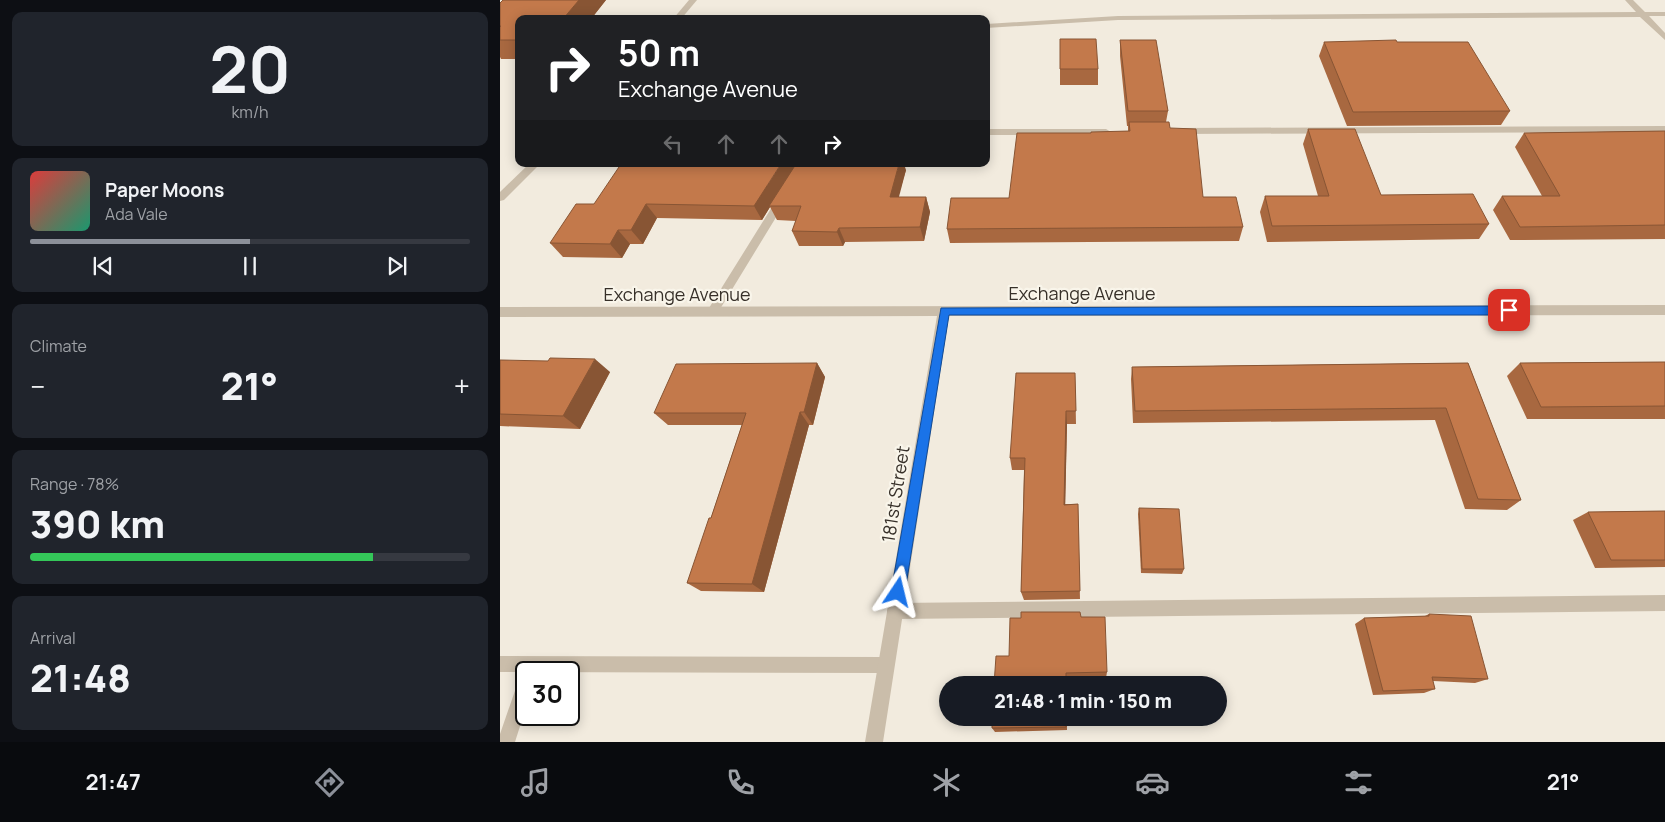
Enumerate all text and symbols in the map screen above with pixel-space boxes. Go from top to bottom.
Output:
text: 20 [209,24,291,113]
text: 50 m [618,29,700,77]
icon: right [535,35,600,100]
text: Exchange Avenue [618,74,798,104]
text: km/h [231,101,269,123]
icon: left [659,130,687,158]
icon: ahead [712,130,740,158]
icon: ahead [765,130,793,158]
icon: right [818,130,846,158]
text: Paper Moons [105,177,224,203]
text: Ada Vale [105,203,168,225]
icon: previous [89,252,117,280]
icon: pause [236,252,264,280]
icon: next [383,252,411,280]
street label: Exchange Avenue [1008,281,1156,305]
street label: Exchange Avenue [603,282,751,306]
pin [1488,289,1530,331]
icon: arrive [1495,296,1523,324]
text: Climate [30,335,87,357]
text: 21° [221,359,278,411]
text: − [30,367,45,405]
text: + [454,367,470,405]
street label: 181st Street [876,444,914,544]
text: Range · 78% [30,473,119,495]
text: 390 km [30,497,165,549]
position arrow [871,565,923,617]
text: Arrival [30,627,76,649]
text: 21:48 [30,651,131,703]
speed limit sign: 30 [515,661,580,726]
text: 21:48 · 1 min · 150 m [994,688,1172,714]
icon: directions [312,765,347,800]
icon: music [518,765,553,800]
icon: phone [723,765,758,800]
icon: climate [929,765,964,800]
icon: car [1135,765,1170,800]
icon: filters [1341,765,1376,800]
text: 21:47 [85,767,141,797]
text: 21° [1547,767,1579,797]

